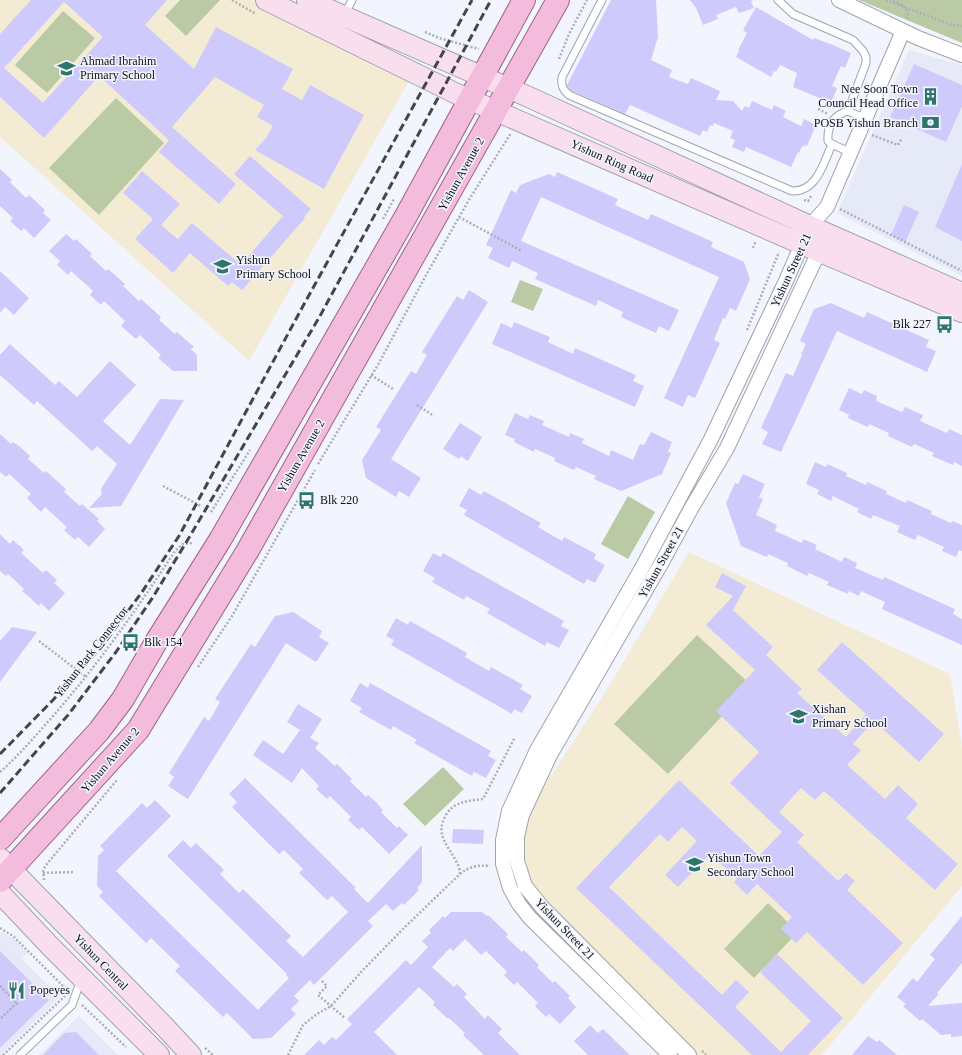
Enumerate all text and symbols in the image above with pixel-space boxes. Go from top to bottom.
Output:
place label: Ahmad Ibrahim Primary School [80,54,157,82]
school or university icon: Ahmad Ibrahim Primary School [57,58,77,78]
place label: Nee Soon Town Council Head Office [818,82,918,110]
building icon: Nee Soon Town Council Head Office [921,86,941,106]
bank icon: POSB Yishun Branch [921,113,941,133]
place label: POSB Yishun Branch [814,116,918,130]
street label: Yishun Avenue 2 [435,135,487,213]
street label: Yishun Ring Road [569,137,655,185]
street label: Yishun Street 21 [768,231,814,309]
place label: Yishun Primary School [236,253,312,281]
school or university icon: Yishun Primary School [213,257,233,277]
bus stop icon: Blk 227 [934,314,954,334]
place label: Blk 227 [893,317,931,331]
street label: Yishun Avenue 2 [274,417,328,495]
bus stop icon: Blk 220 [297,490,317,510]
place label: Blk 220 [320,493,358,507]
street label: Yishun Street 21 [635,524,687,600]
street label: Yishun Park Connector [51,604,131,700]
bus stop icon: Blk 154 [121,632,141,652]
place label: Blk 154 [144,635,182,649]
place label: Xishan Primary School [812,702,888,730]
school or university icon: Xishan Primary School [789,706,809,726]
street label: Yishun Avenue 2 [78,725,142,795]
place label: Yishun Town Secondary School [707,851,795,879]
school or university icon: Yishun Town Secondary School [684,855,704,875]
street label: Yishun Street 21 [532,895,598,963]
street label: Yishun Central [71,931,132,993]
restaurant icon: Popeyes [7,980,27,1000]
place label: Popeyes [30,983,70,997]

